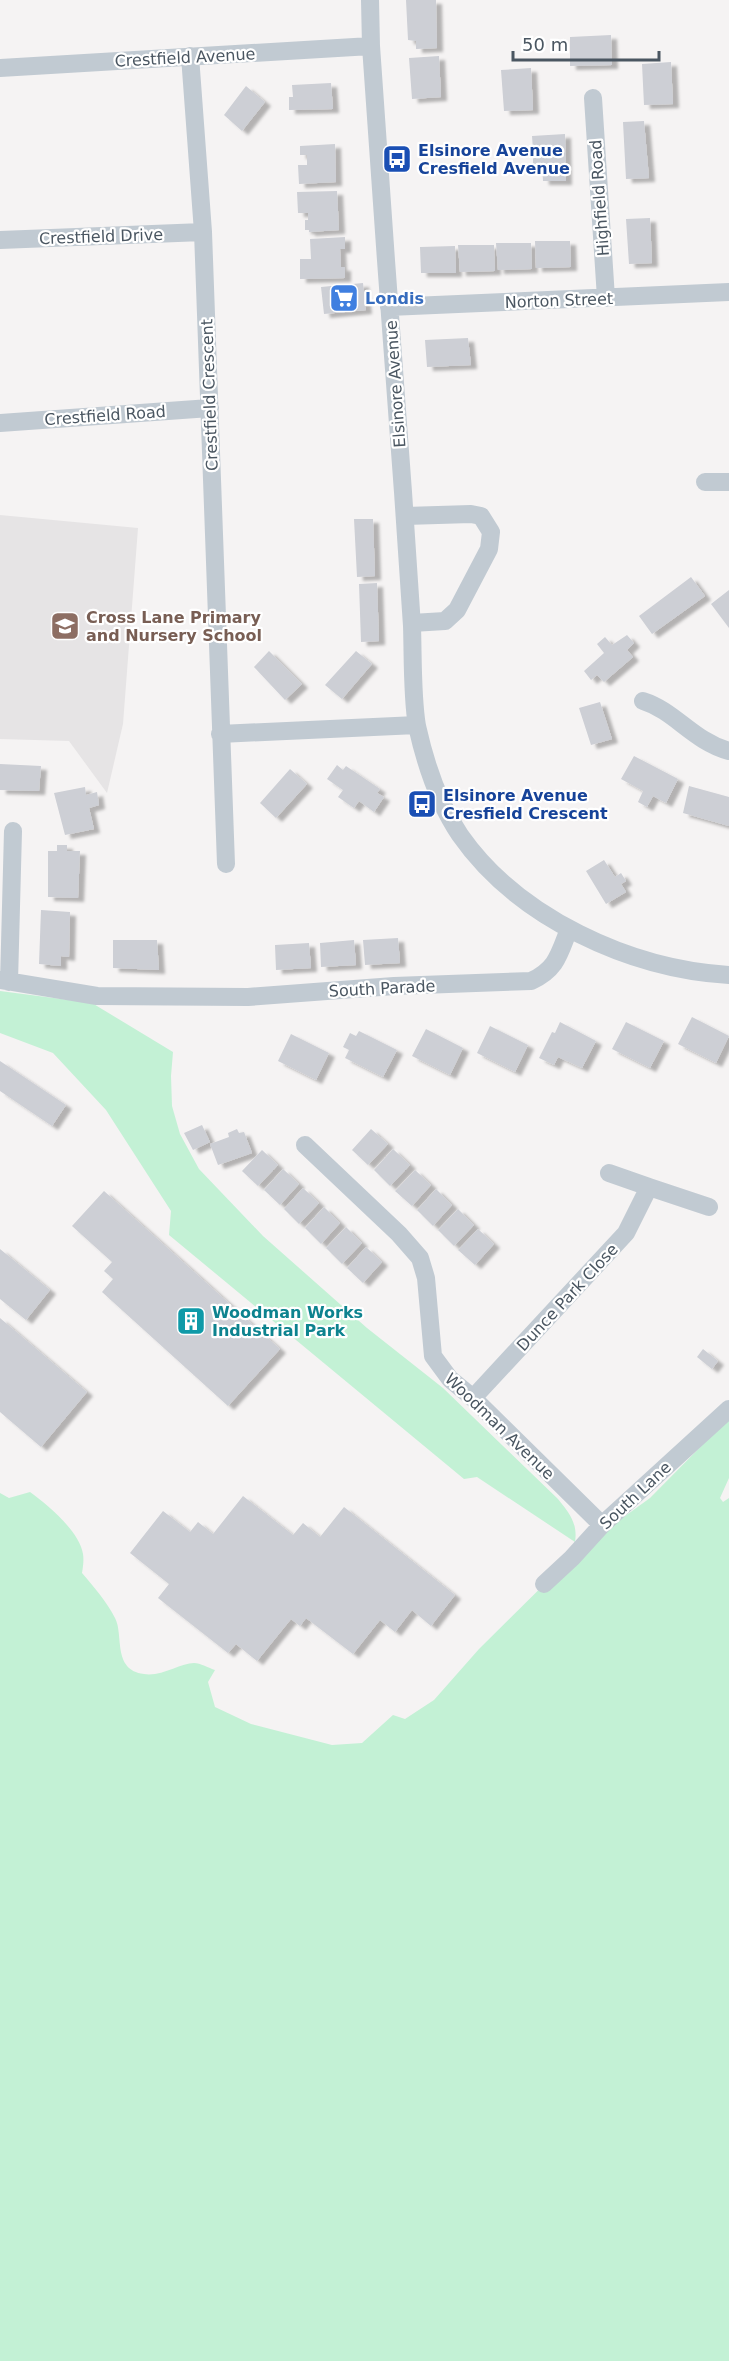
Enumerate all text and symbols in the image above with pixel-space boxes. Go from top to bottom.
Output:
scale bar [513,24,658,62]
text: 50 m [522,34,568,55]
street label: Crestfield Avenue [114,44,256,71]
street label: Highfield Road [586,139,613,257]
place label: Elsinore Avenue Cresfield Avenue [418,141,570,178]
bus stop icon: Elsinore Avenue Cresfield Avenue [381,143,413,175]
street label: Crestfield Drive [39,225,163,248]
supermarket icon: Londis [328,282,360,314]
place label: Londis [365,289,424,308]
street label: Norton Street [505,289,613,312]
street label: Crestfield Crescent [197,319,222,471]
street label: Elsinore Avenue [382,320,409,448]
street label: Crestfield Road [44,402,166,429]
place label: Cross Lane Primary and Nursery School [86,608,262,645]
school or university icon: Cross Lane Primary and Nursery School [49,610,81,642]
place label: Elsinore Avenue Cresfield Crescent [443,786,608,823]
bus stop icon: Elsinore Avenue Cresfield Crescent [406,788,438,820]
street label: South Parade [328,976,436,1001]
street label: Dunce Park Close [513,1240,622,1355]
place label: Woodman Works Industrial Park [212,1303,363,1340]
building icon: Woodman Works Industrial Park [175,1305,207,1337]
street label: Woodman Avenue [441,1369,558,1483]
street label: South Lane [596,1458,675,1533]

